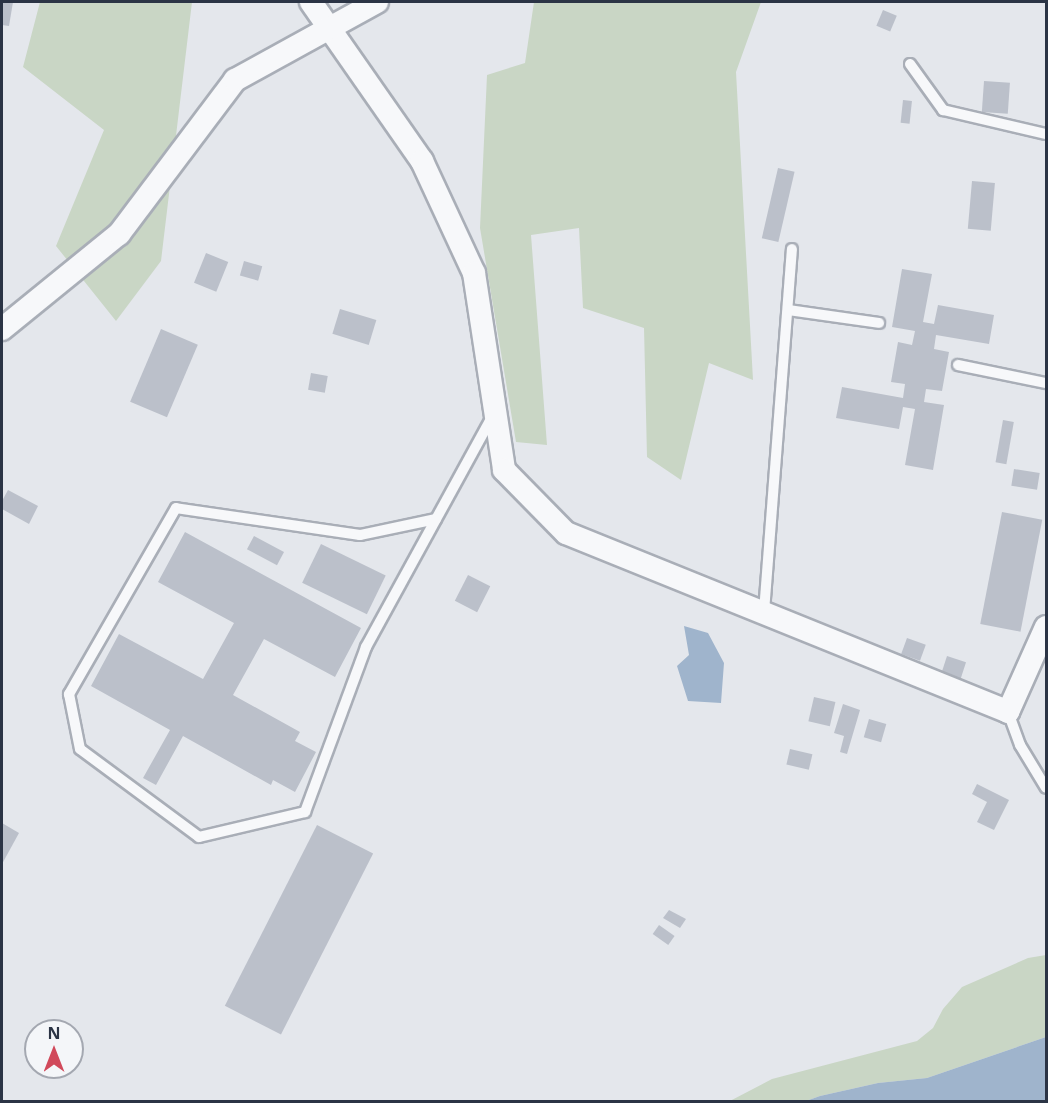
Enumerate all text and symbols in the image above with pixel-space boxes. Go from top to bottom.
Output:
north arrow [24,1019,84,1079]
text: N [47,1022,61,1044]

